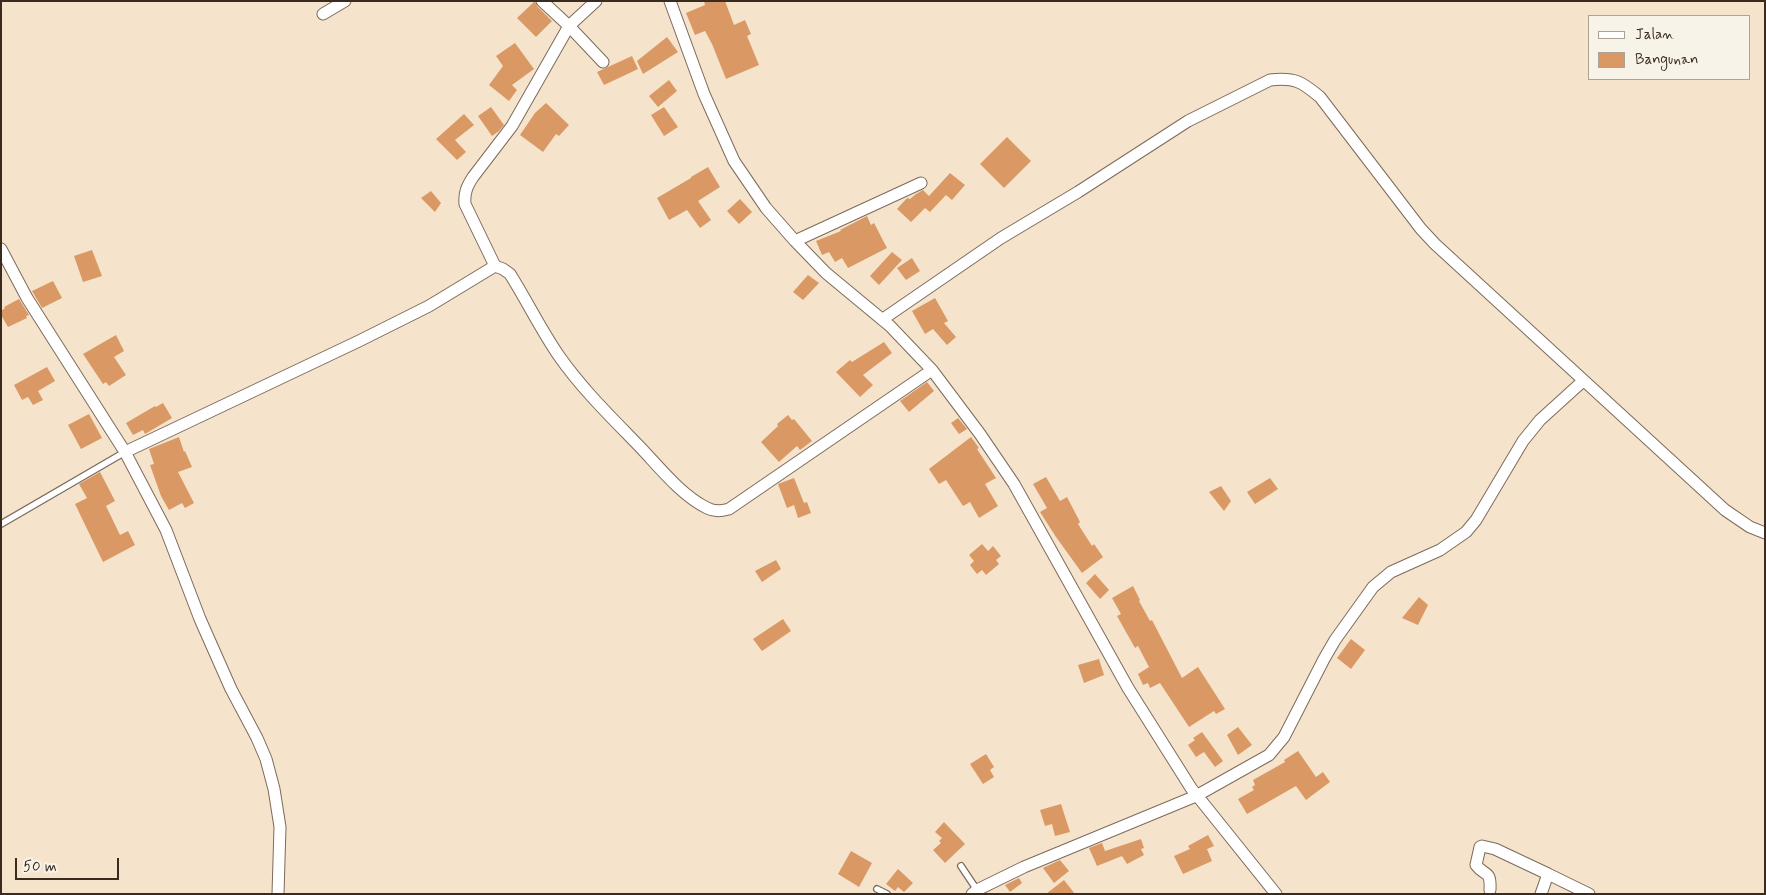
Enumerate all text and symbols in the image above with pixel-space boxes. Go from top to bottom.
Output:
legend [1588,15,1751,80]
text: Jalan [1635,25,1674,45]
text: Bangunan [1635,50,1698,70]
scale bar [18,848,121,880]
text: 50 m [23,857,57,877]

